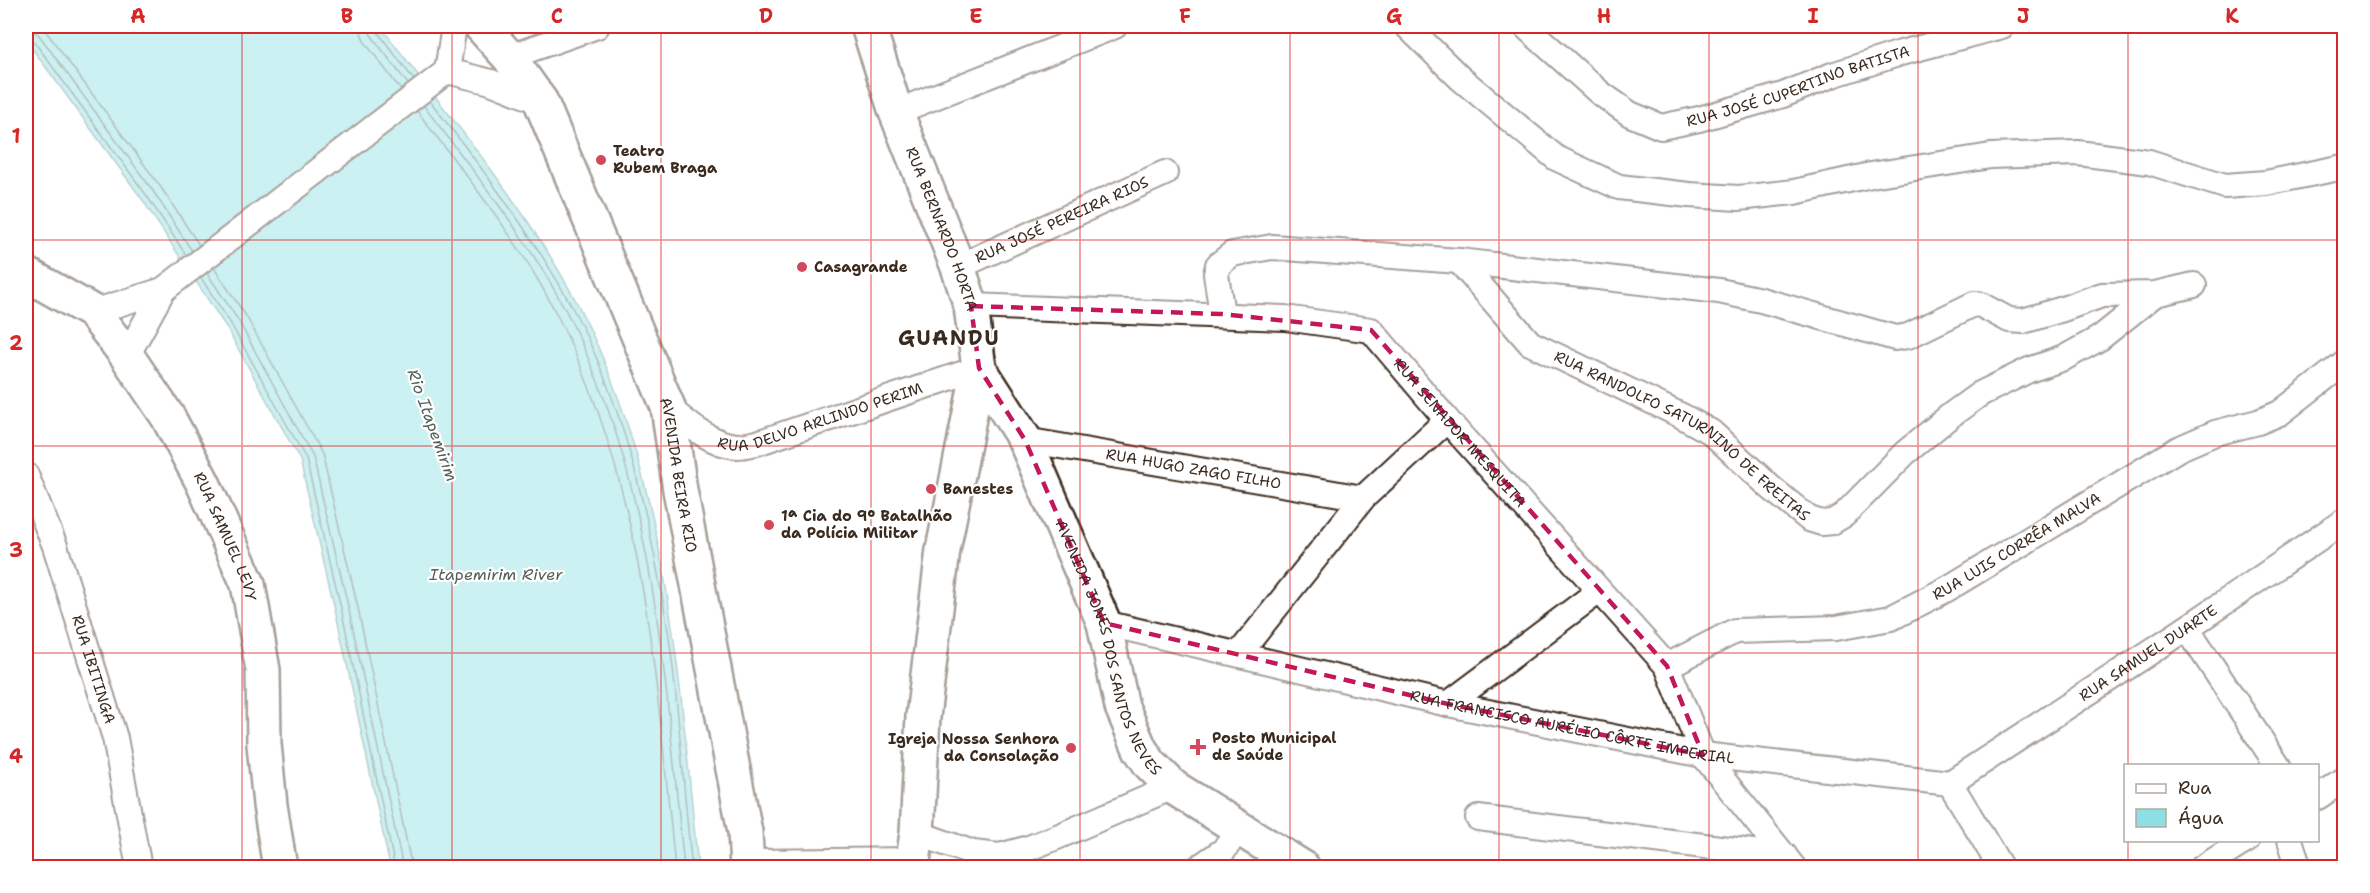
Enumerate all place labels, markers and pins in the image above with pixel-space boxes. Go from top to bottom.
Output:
place label: Teatro Rubem Braga [613,141,718,178]
marker: Teatro Rubem Braga [594,153,608,167]
place label: Casagrande [814,257,908,277]
marker: Casagrande [795,260,809,274]
place label: Banestes [943,479,1013,499]
marker: Banestes [924,482,938,496]
place label: 1ª Cia do 9º Batalhão da Polícia Militar [781,506,953,543]
marker: 1ª Cia do 9º Batalhão da Polícia Militar [762,518,776,532]
place label: Posto Municipal de Saúde [1212,728,1337,765]
place label: Igreja Nossa Senhora da Consolação [888,729,1060,766]
marker: Posto Municipal de Saúde [1189,738,1207,756]
marker: Igreja Nossa Senhora da Consolação [1064,741,1078,755]

